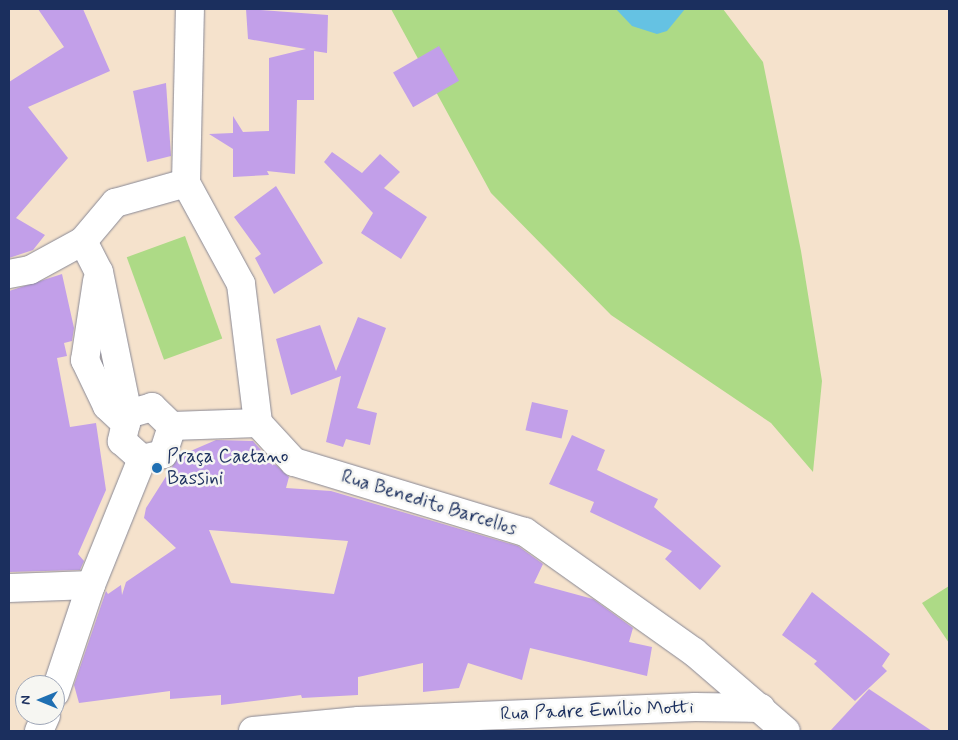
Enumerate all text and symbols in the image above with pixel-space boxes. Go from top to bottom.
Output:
place label: Praça Caetano Bassini [167,446,291,490]
marker: Praça Caetano Bassini [151,462,163,474]
street label: Rua Benedito Barcellos [338,465,520,541]
north arrow [15,675,65,725]
text: N [17,695,35,705]
street label: Rua Padre Emílio Motti [502,696,692,726]

